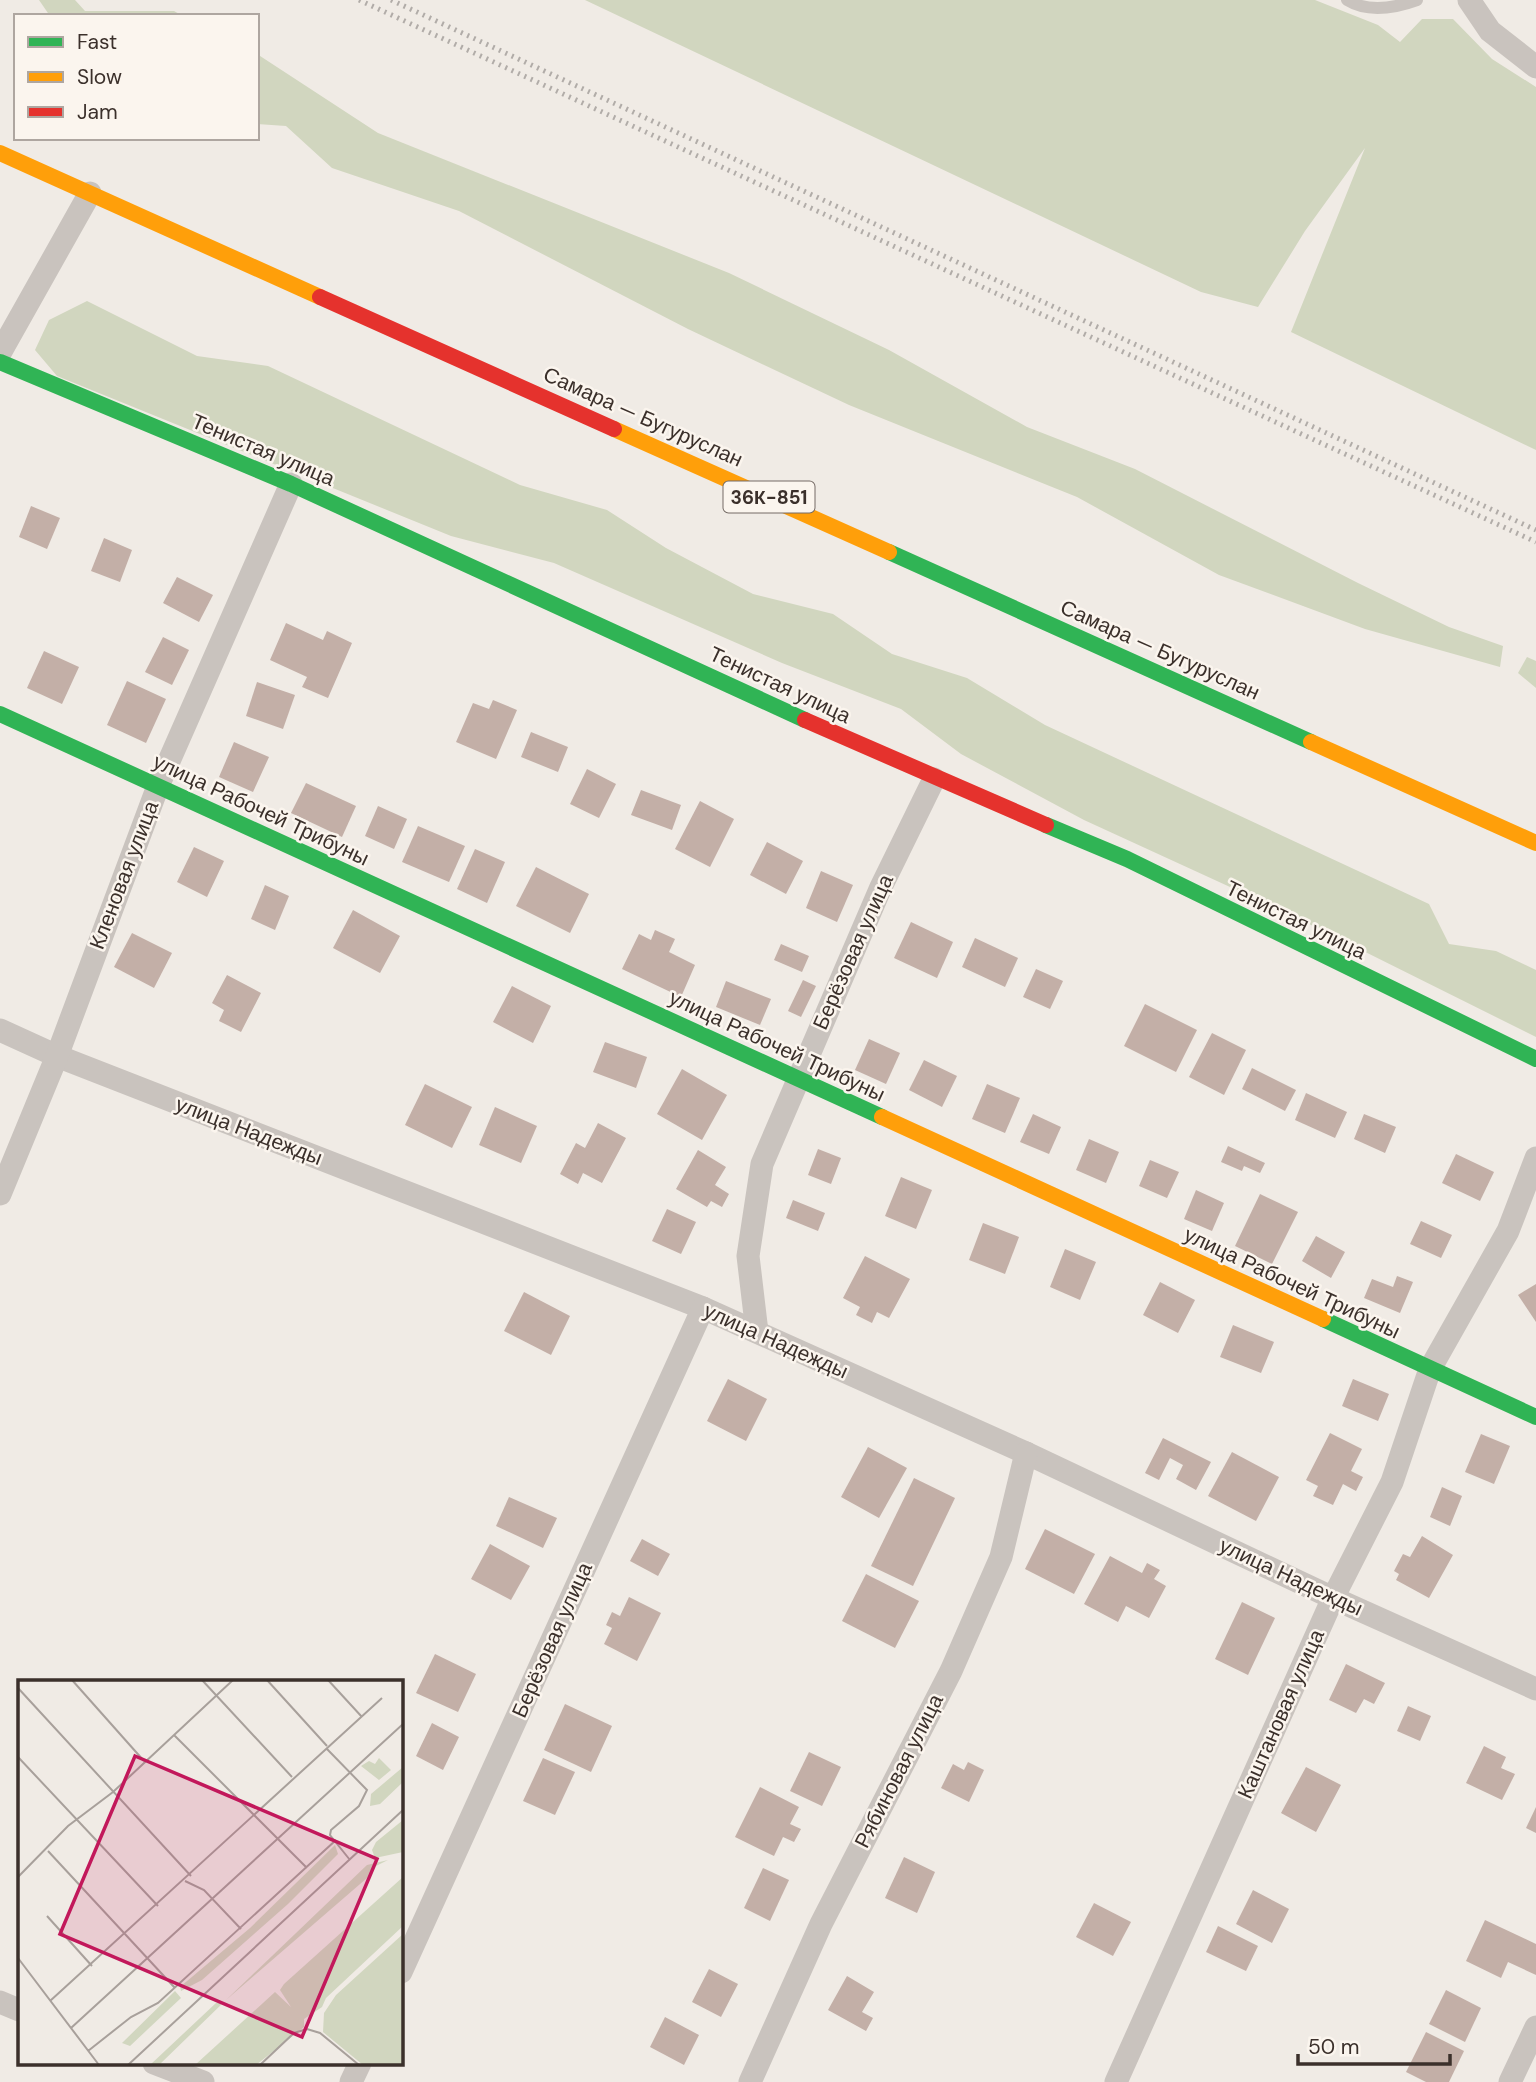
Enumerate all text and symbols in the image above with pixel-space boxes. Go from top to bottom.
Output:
legend [14,14,259,140]
text: Fast [77,28,117,56]
text: Slow [77,63,122,91]
text: Jam [77,98,118,126]
street label: Самара — Бугуруслан [539,360,747,474]
street label: Тенистая улица [187,407,339,493]
road number: 36К-851 [724,482,814,512]
street label: Самара — Бугуруслан [1056,593,1264,707]
street label: Тенистая улица [705,640,855,730]
street label: улица Рабочей Трибуны [148,748,374,872]
street label: Кленовая улица [83,797,165,953]
street label: Берёзовая улица [806,870,900,1034]
street label: Тенистая улица [1221,874,1371,966]
street label: улица Рабочей Трибуны [664,984,890,1108]
street label: улица Надежды [172,1090,326,1172]
street label: улица Рабочей Трибуны [1179,1221,1405,1345]
street label: улица Надежды [699,1297,853,1385]
street label: улица Надежды [1215,1532,1367,1622]
street label: Берёзовая улица [505,1558,599,1722]
street label: Каштановая улица [1231,1625,1331,1803]
inset map [18,1680,402,2064]
street label: Рябиновая улица [848,1689,950,1853]
scale bar [1298,2022,1450,2066]
text: 50 m [1308,2033,1359,2061]

